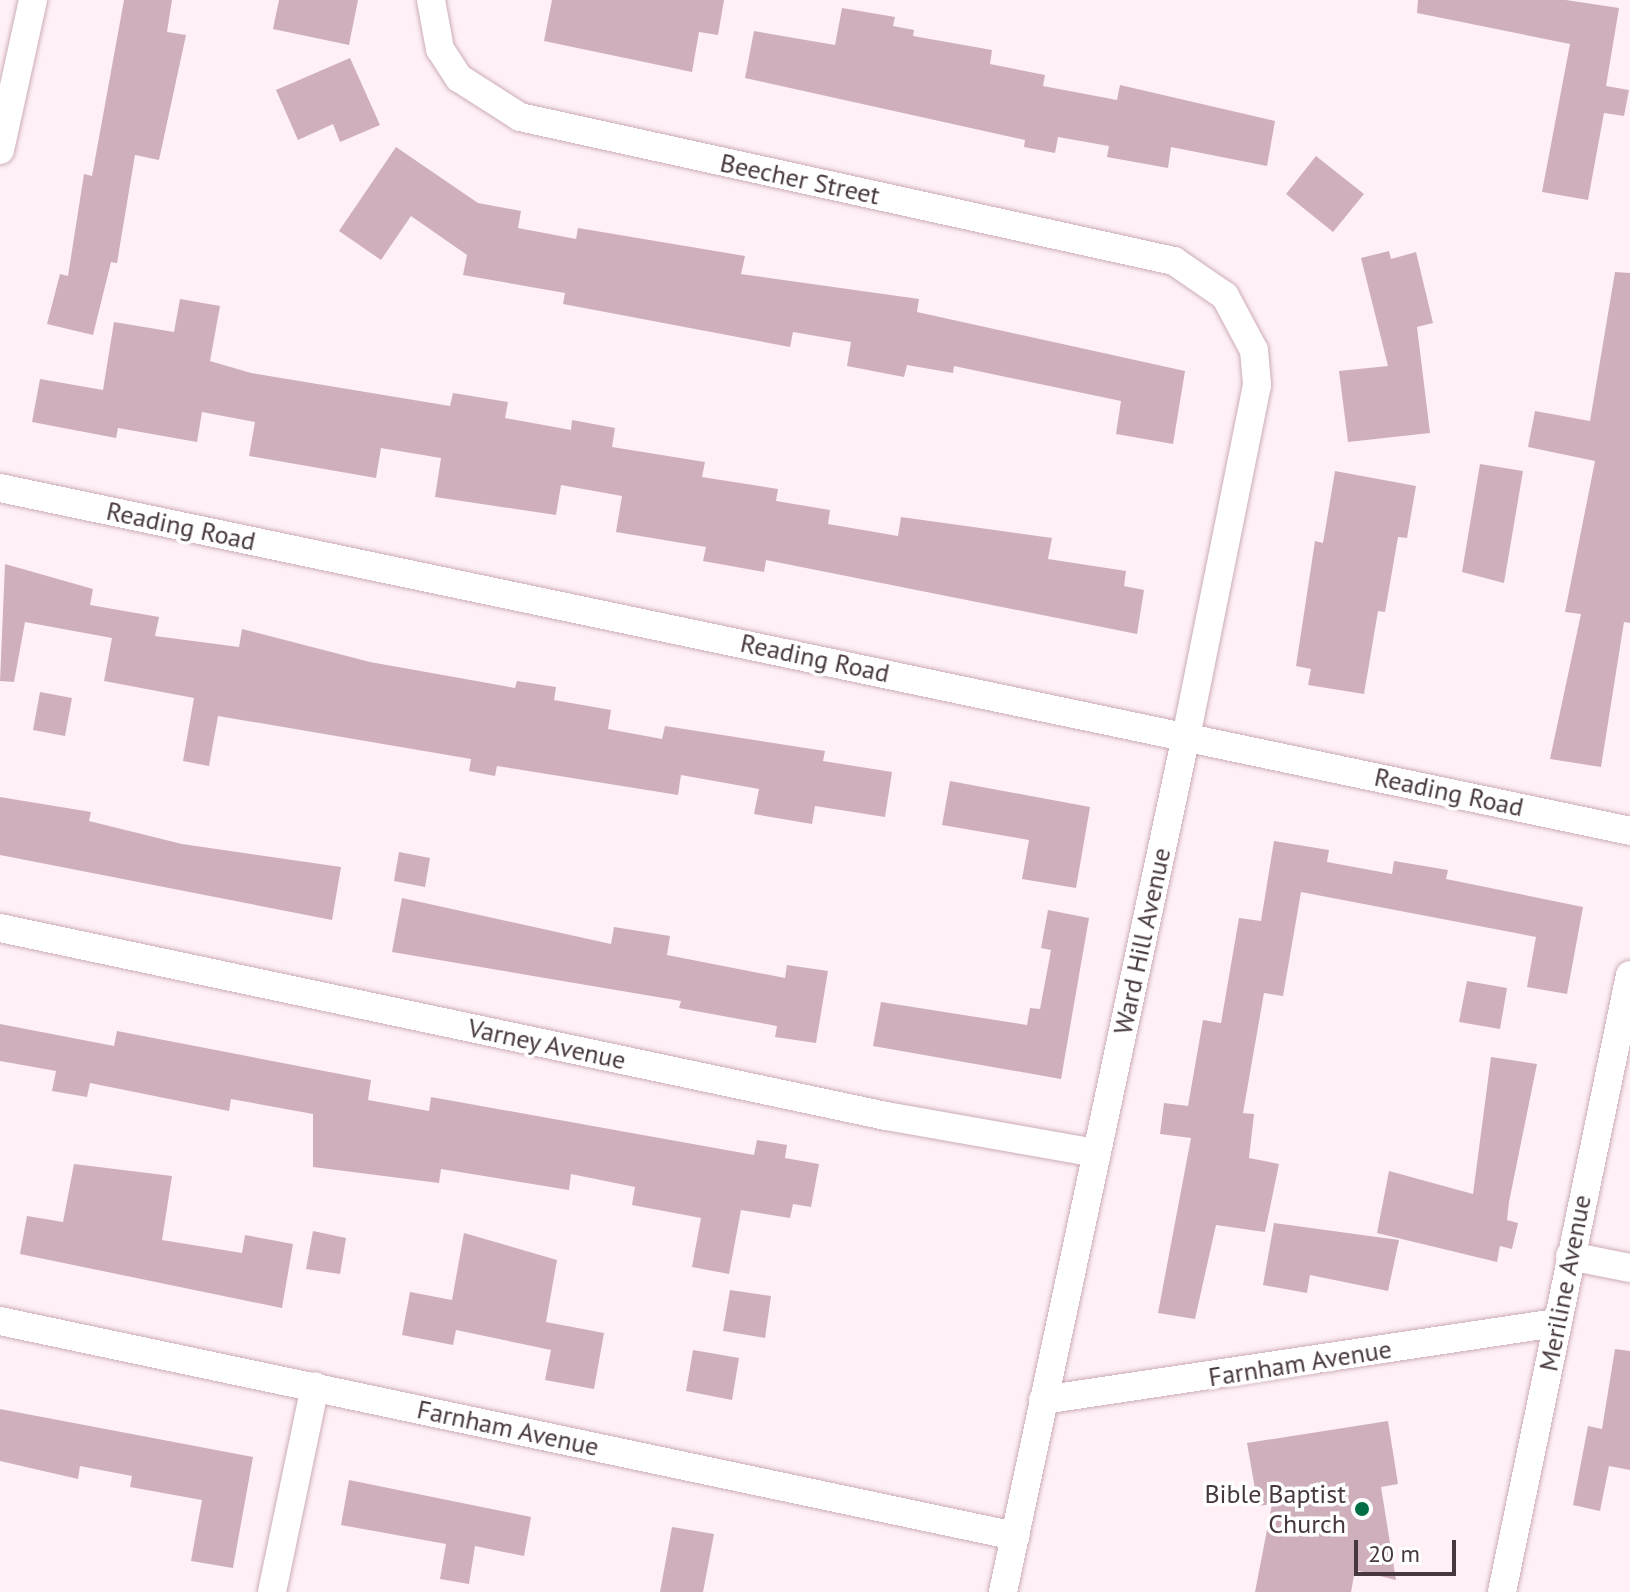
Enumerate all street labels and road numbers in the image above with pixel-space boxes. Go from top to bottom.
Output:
street label: Beecher Street [717,147,883,211]
street label: Reading Road [104,495,258,557]
street label: Reading Road [738,627,892,689]
street label: Reading Road [1372,761,1526,823]
street label: Ward Hill Avenue [1107,844,1177,1038]
street label: Varney Avenue [464,1012,630,1076]
street label: Meriline Avenue [1533,1192,1597,1374]
street label: Farnham Avenue [1206,1333,1394,1393]
street label: Farnham Avenue [414,1393,602,1463]

